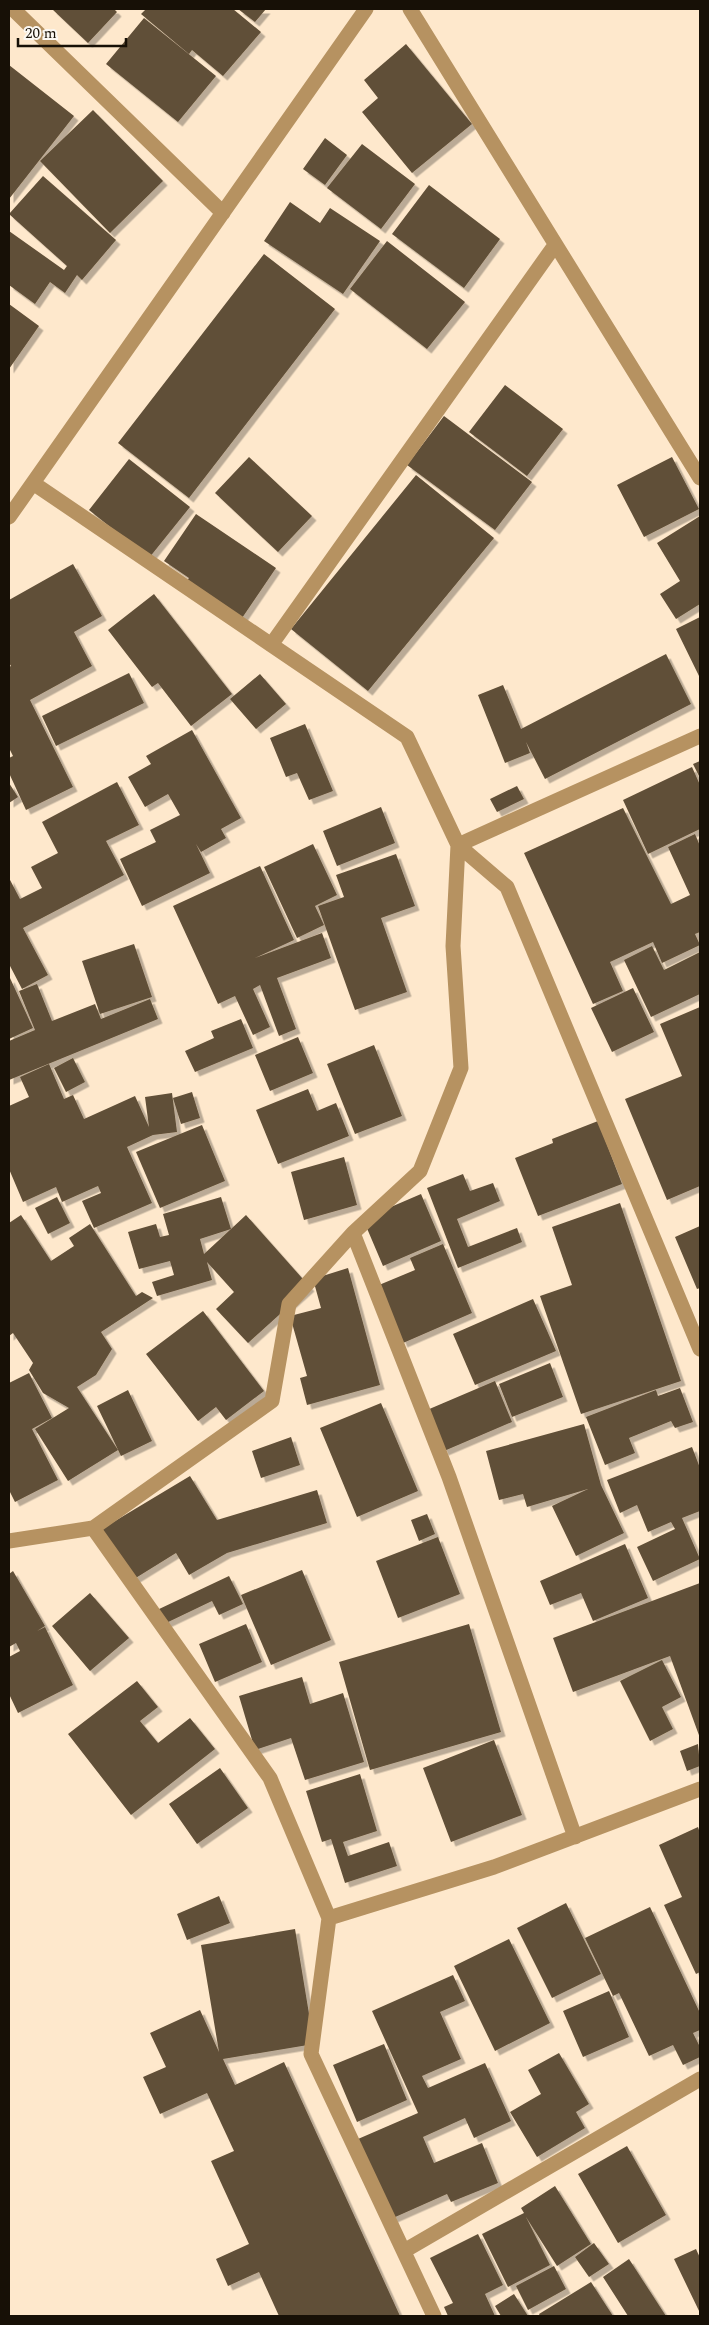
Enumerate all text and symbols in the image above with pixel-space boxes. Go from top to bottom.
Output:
scale bar [18,15,125,47]
text: 20 m [25,22,57,45]

